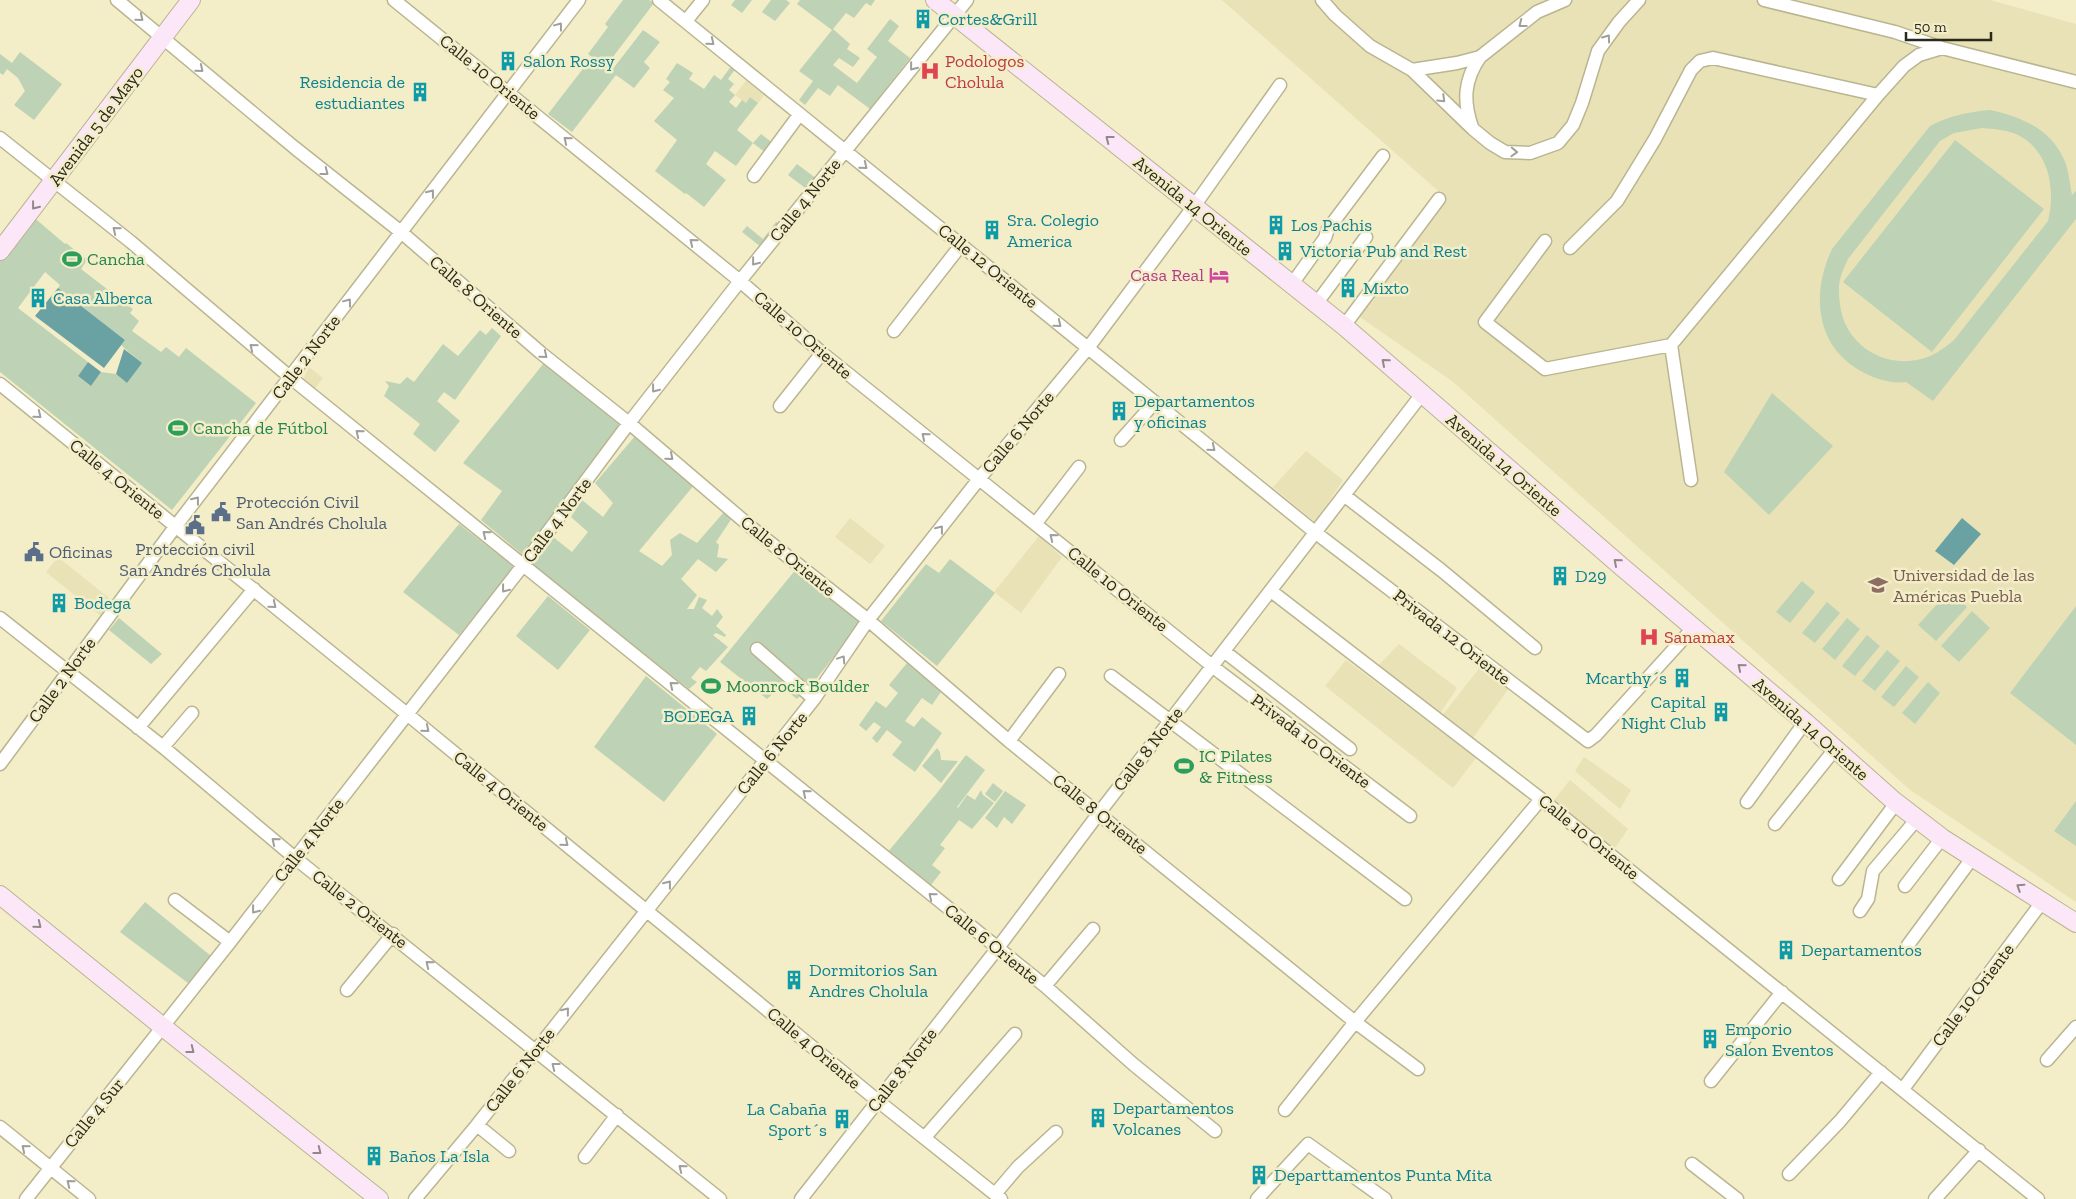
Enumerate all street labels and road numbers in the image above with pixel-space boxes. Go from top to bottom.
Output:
street label: Calle 10 Oriente [435,30,545,124]
street label: Avenida 5 de Mayo [44,62,148,190]
street label: Avenida 14 Oriente [1129,151,1257,261]
street label: Calle 4 Norte [765,154,845,246]
street label: Calle 12 Oriente [934,219,1042,313]
street label: Calle 8 Oriente [425,251,527,343]
street label: Calle 10 Oriente [749,286,857,384]
street label: Calle 2 Norte [267,310,345,404]
street label: Calle 6 Norte [977,386,1059,478]
street label: Avenida 14 Oriente [1441,409,1567,521]
street label: Calle 4 Oriente [65,434,169,524]
street label: Calle 4 Norte [518,473,596,567]
street label: Calle 8 Oriente [736,511,840,601]
street label: Calle 10 Oriente [1063,542,1173,636]
street label: Privada 12 Oriente [1389,584,1515,690]
street label: Calle 2 Norte [24,633,100,727]
street label: Avenida 14 Oriente [1748,673,1874,785]
street label: Privada 10 Oriente [1247,689,1375,793]
street label: Calle 8 Norte [1108,702,1188,796]
street label: Calle 6 Norte [732,707,812,799]
street label: Calle 4 Oriente [449,746,553,836]
street label: Calle 8 Oriente [1048,769,1152,859]
street label: Calle 10 Oriente [1534,790,1644,884]
street label: Calle 4 Norte [269,793,349,887]
street label: Calle 2 Oriente [308,865,412,953]
street label: Calle 6 Oriente [940,899,1044,989]
street label: Calle 10 Oriente [1927,939,2019,1051]
street label: Calle 4 Oriente [763,1002,865,1094]
street label: Calle 6 Norte [480,1023,560,1117]
street label: Calle 8 Norte [862,1023,942,1117]
street label: Calle 4 Sur [59,1074,129,1152]

